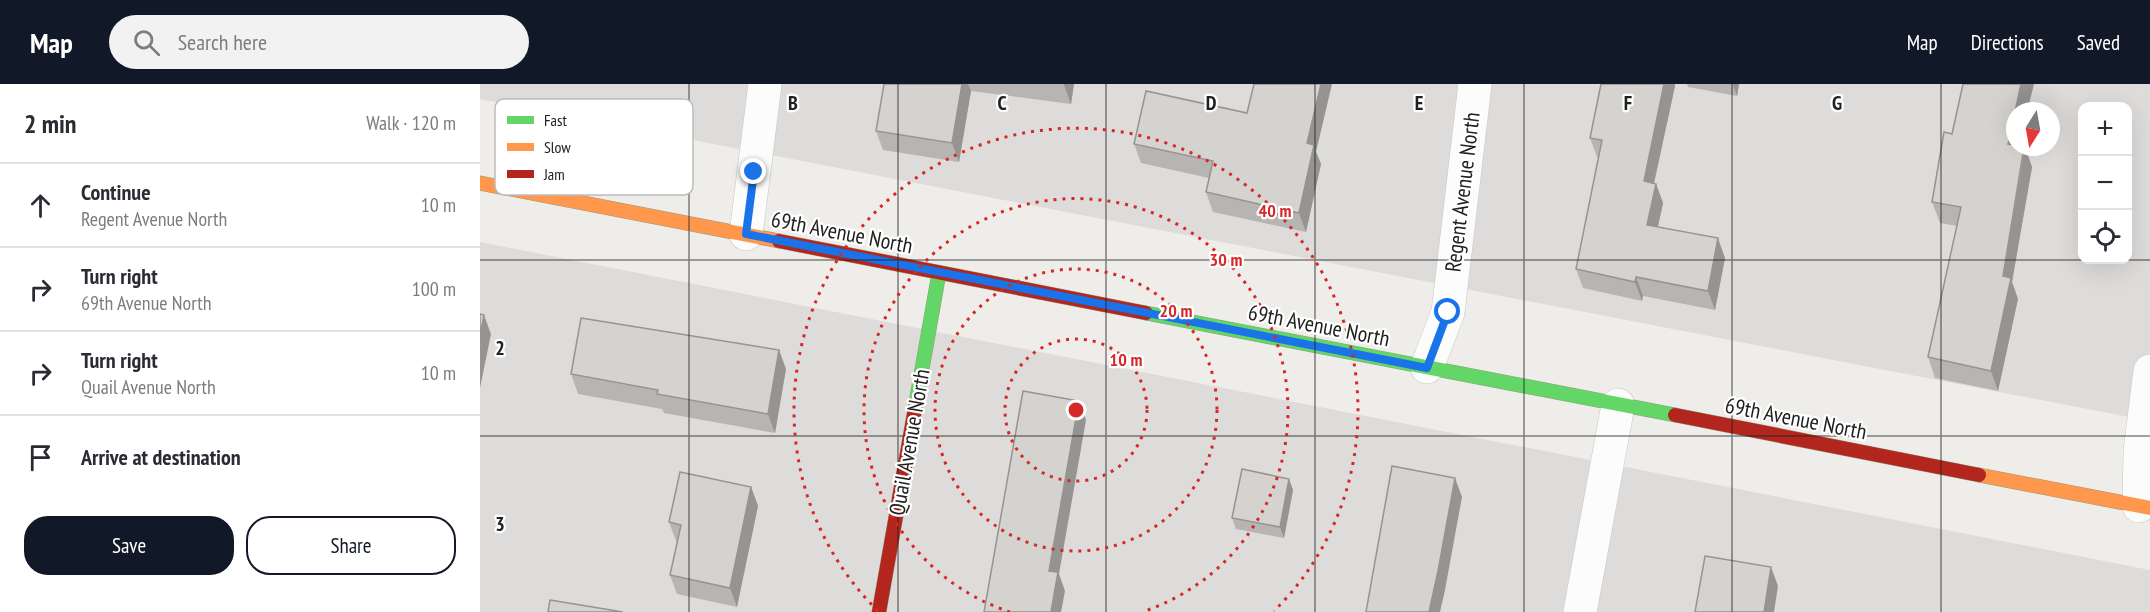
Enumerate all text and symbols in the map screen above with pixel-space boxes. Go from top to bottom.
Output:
search box [109,15,529,69]
text: Map [30,24,73,61]
icon: search [130,26,163,59]
text: Search here [178,28,267,56]
text: Map [1907,29,1938,56]
text: Directions [1971,29,2044,56]
text: Saved [2077,29,2120,56]
text: B [788,90,798,116]
text: C [997,90,1007,116]
text: D [1206,90,1217,116]
text: E [1415,90,1423,116]
text: F [1624,90,1632,116]
text: G [1832,90,1842,116]
legend [495,99,693,195]
north arrow [2006,102,2060,156]
map controls [2078,102,2132,264]
button: + [2078,102,2132,156]
text: 2 min [24,107,77,140]
text: Walk · 120 m [366,110,456,136]
text: Fast [544,110,567,130]
street label: Regent Avenue North [1438,110,1486,274]
text: Slow [544,137,571,157]
button: − [2078,156,2132,210]
route end [740,158,766,184]
text: Jam [543,164,565,184]
text: Continue [81,178,151,206]
icon: ahead [24,189,57,222]
text: 10 m [421,192,456,218]
text: 40 m [1259,199,1291,222]
street label: 69th Avenue North [769,205,915,259]
text: Regent Avenue North [81,206,227,232]
button: locate [2078,210,2132,264]
text: 30 m [1210,248,1242,271]
text: Turn right [81,262,158,290]
icon: right [24,273,57,306]
text: 100 m [412,276,456,302]
text: 69th Avenue North [81,290,211,316]
street label: 69th Avenue North [1246,298,1392,352]
route start [1434,298,1460,324]
text: 20 m [1160,299,1192,322]
text: 2 [495,335,505,361]
text: Turn right [81,346,158,374]
text: 10 m [1110,348,1142,371]
icon: right [24,357,57,390]
text: 10 m [421,360,456,386]
street label: Quail Avenue North [882,367,936,517]
text: Quail Avenue North [81,374,216,400]
street label: 69th Avenue North [1723,391,1869,445]
centre of rings [1066,400,1086,420]
icon: arrive [24,441,57,474]
text: Arrive at destination [81,443,241,471]
text: 3 [495,511,505,537]
button: Save [24,516,234,575]
button: Share [246,516,456,575]

